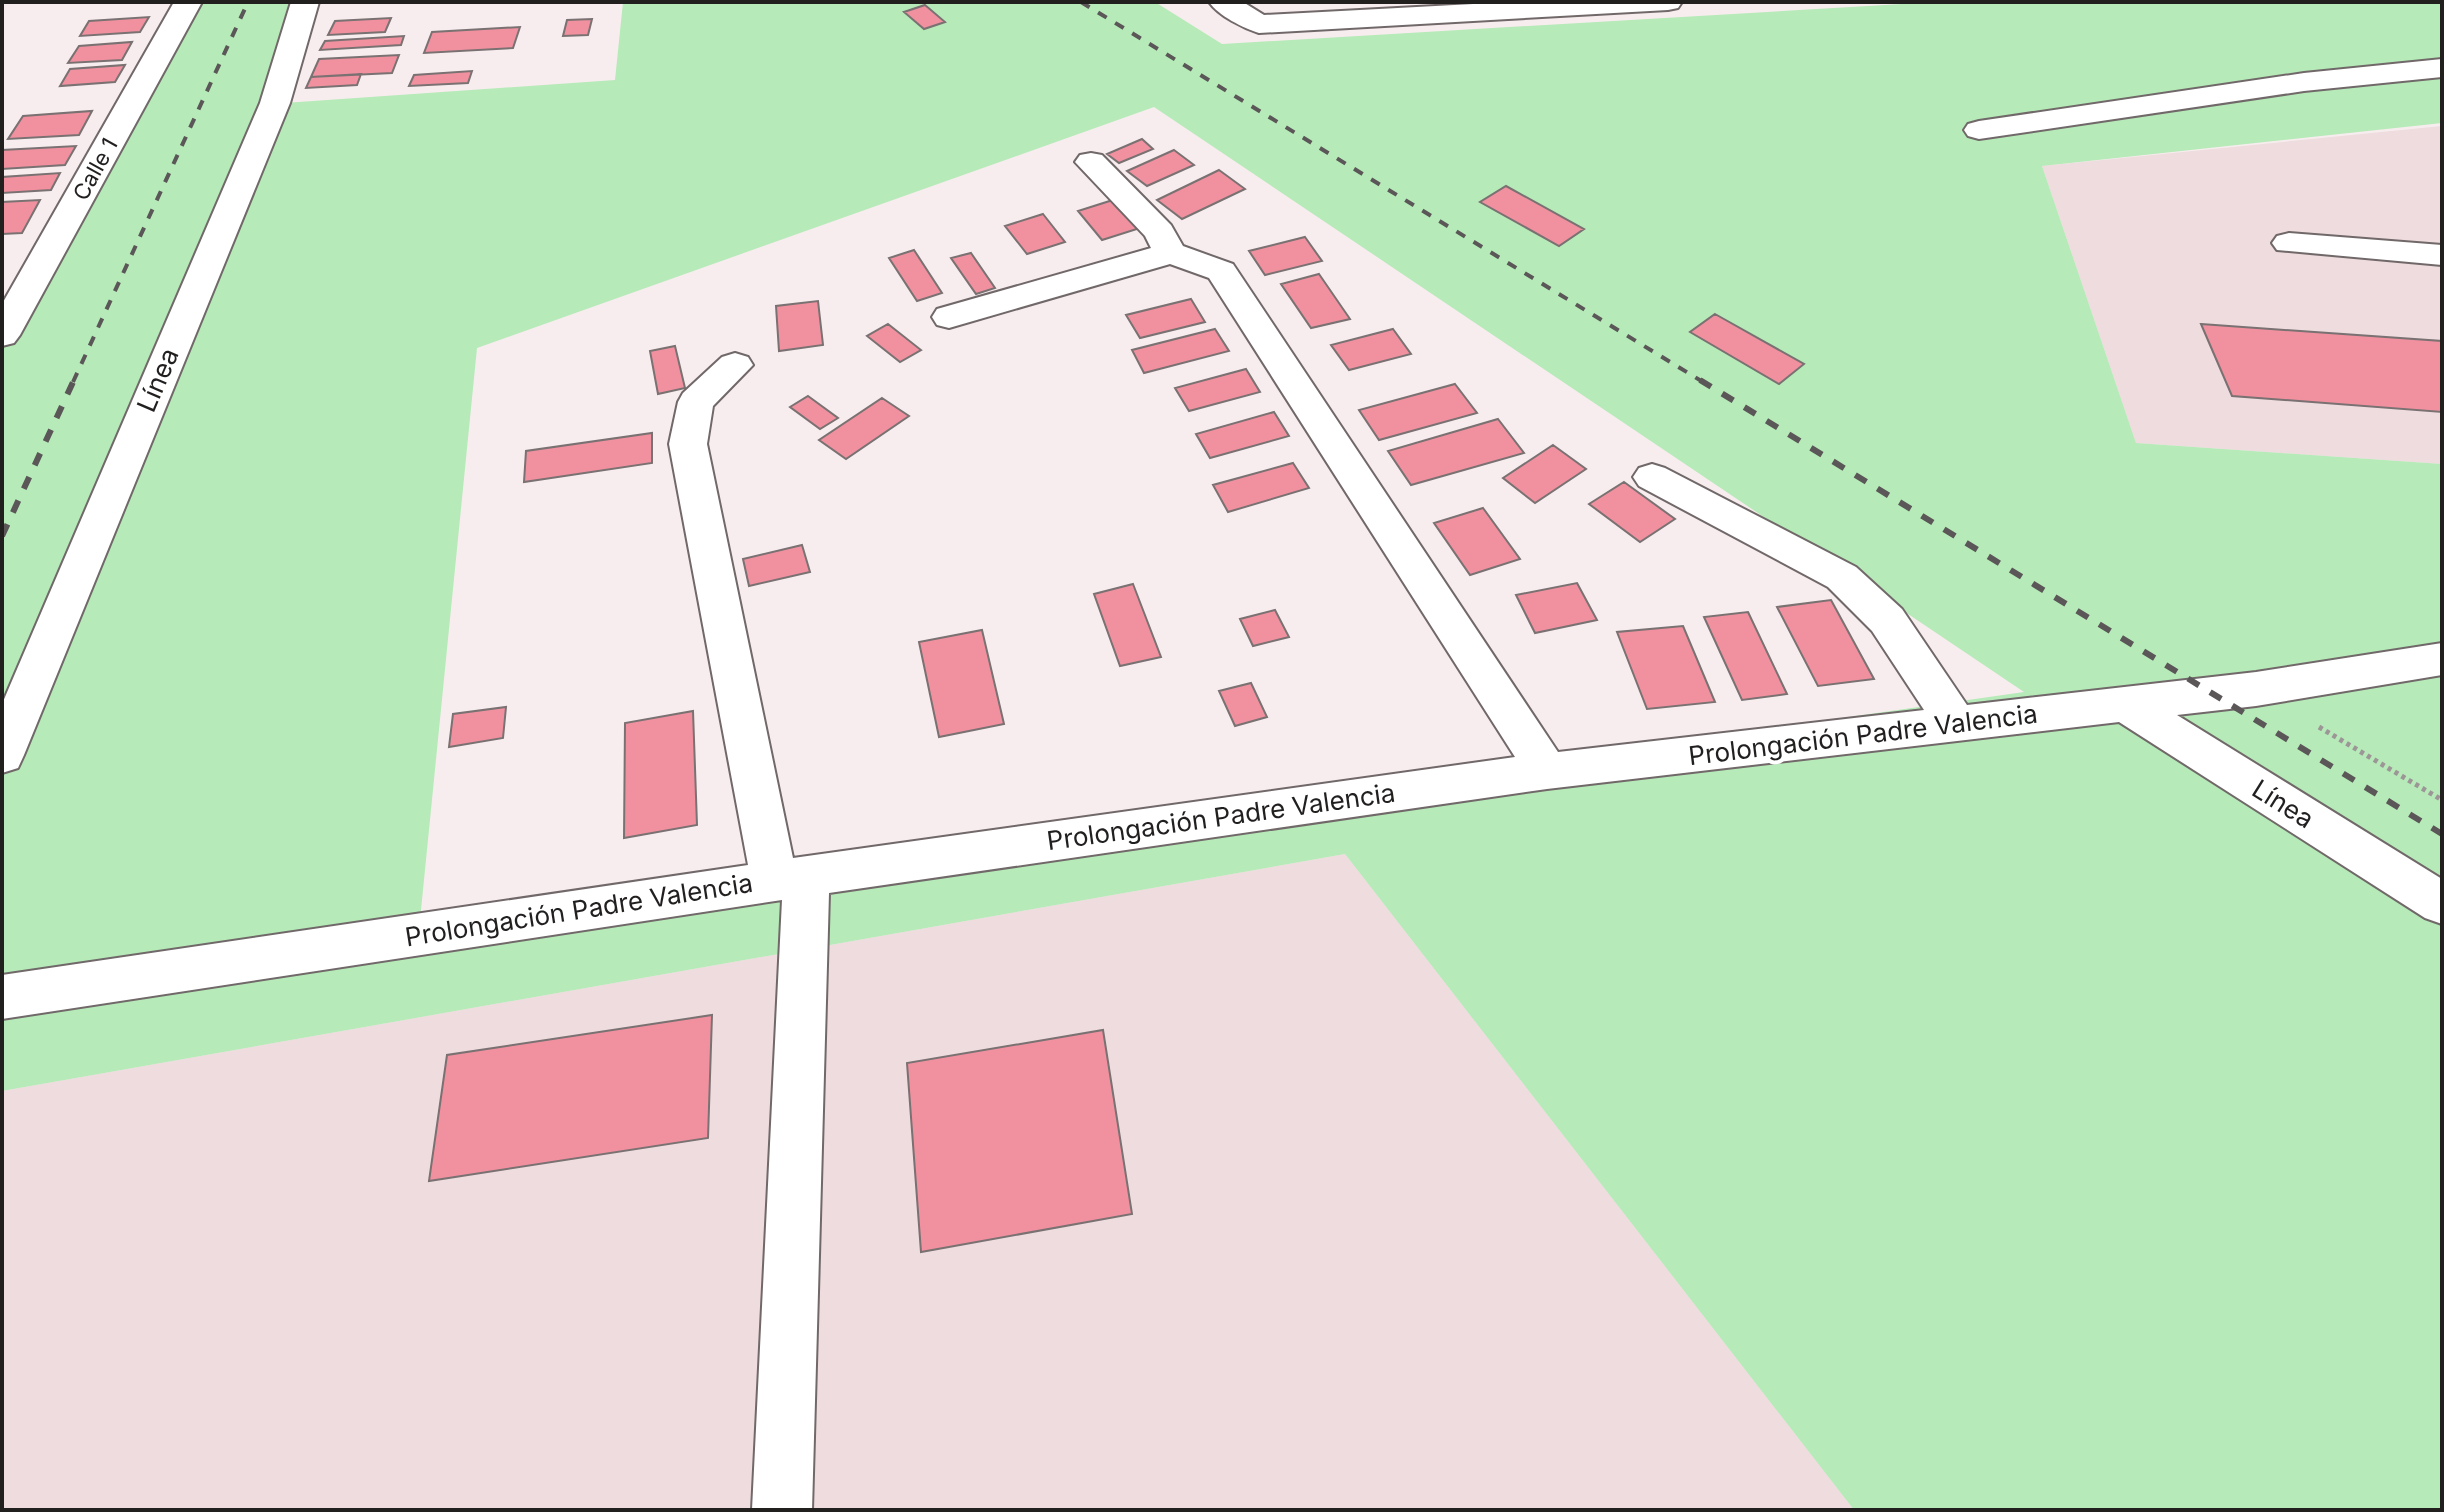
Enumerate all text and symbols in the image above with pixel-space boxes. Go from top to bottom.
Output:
street label: Calle 1 [67,133,123,205]
street label: Línea [130,343,185,416]
street label: Prolongación Padre Valencia [1687,698,2039,771]
street label: Línea [2247,773,2320,834]
street label: Prolongación Padre Valencia [1045,777,1397,856]
street label: Prolongación Padre Valencia [403,867,755,952]

